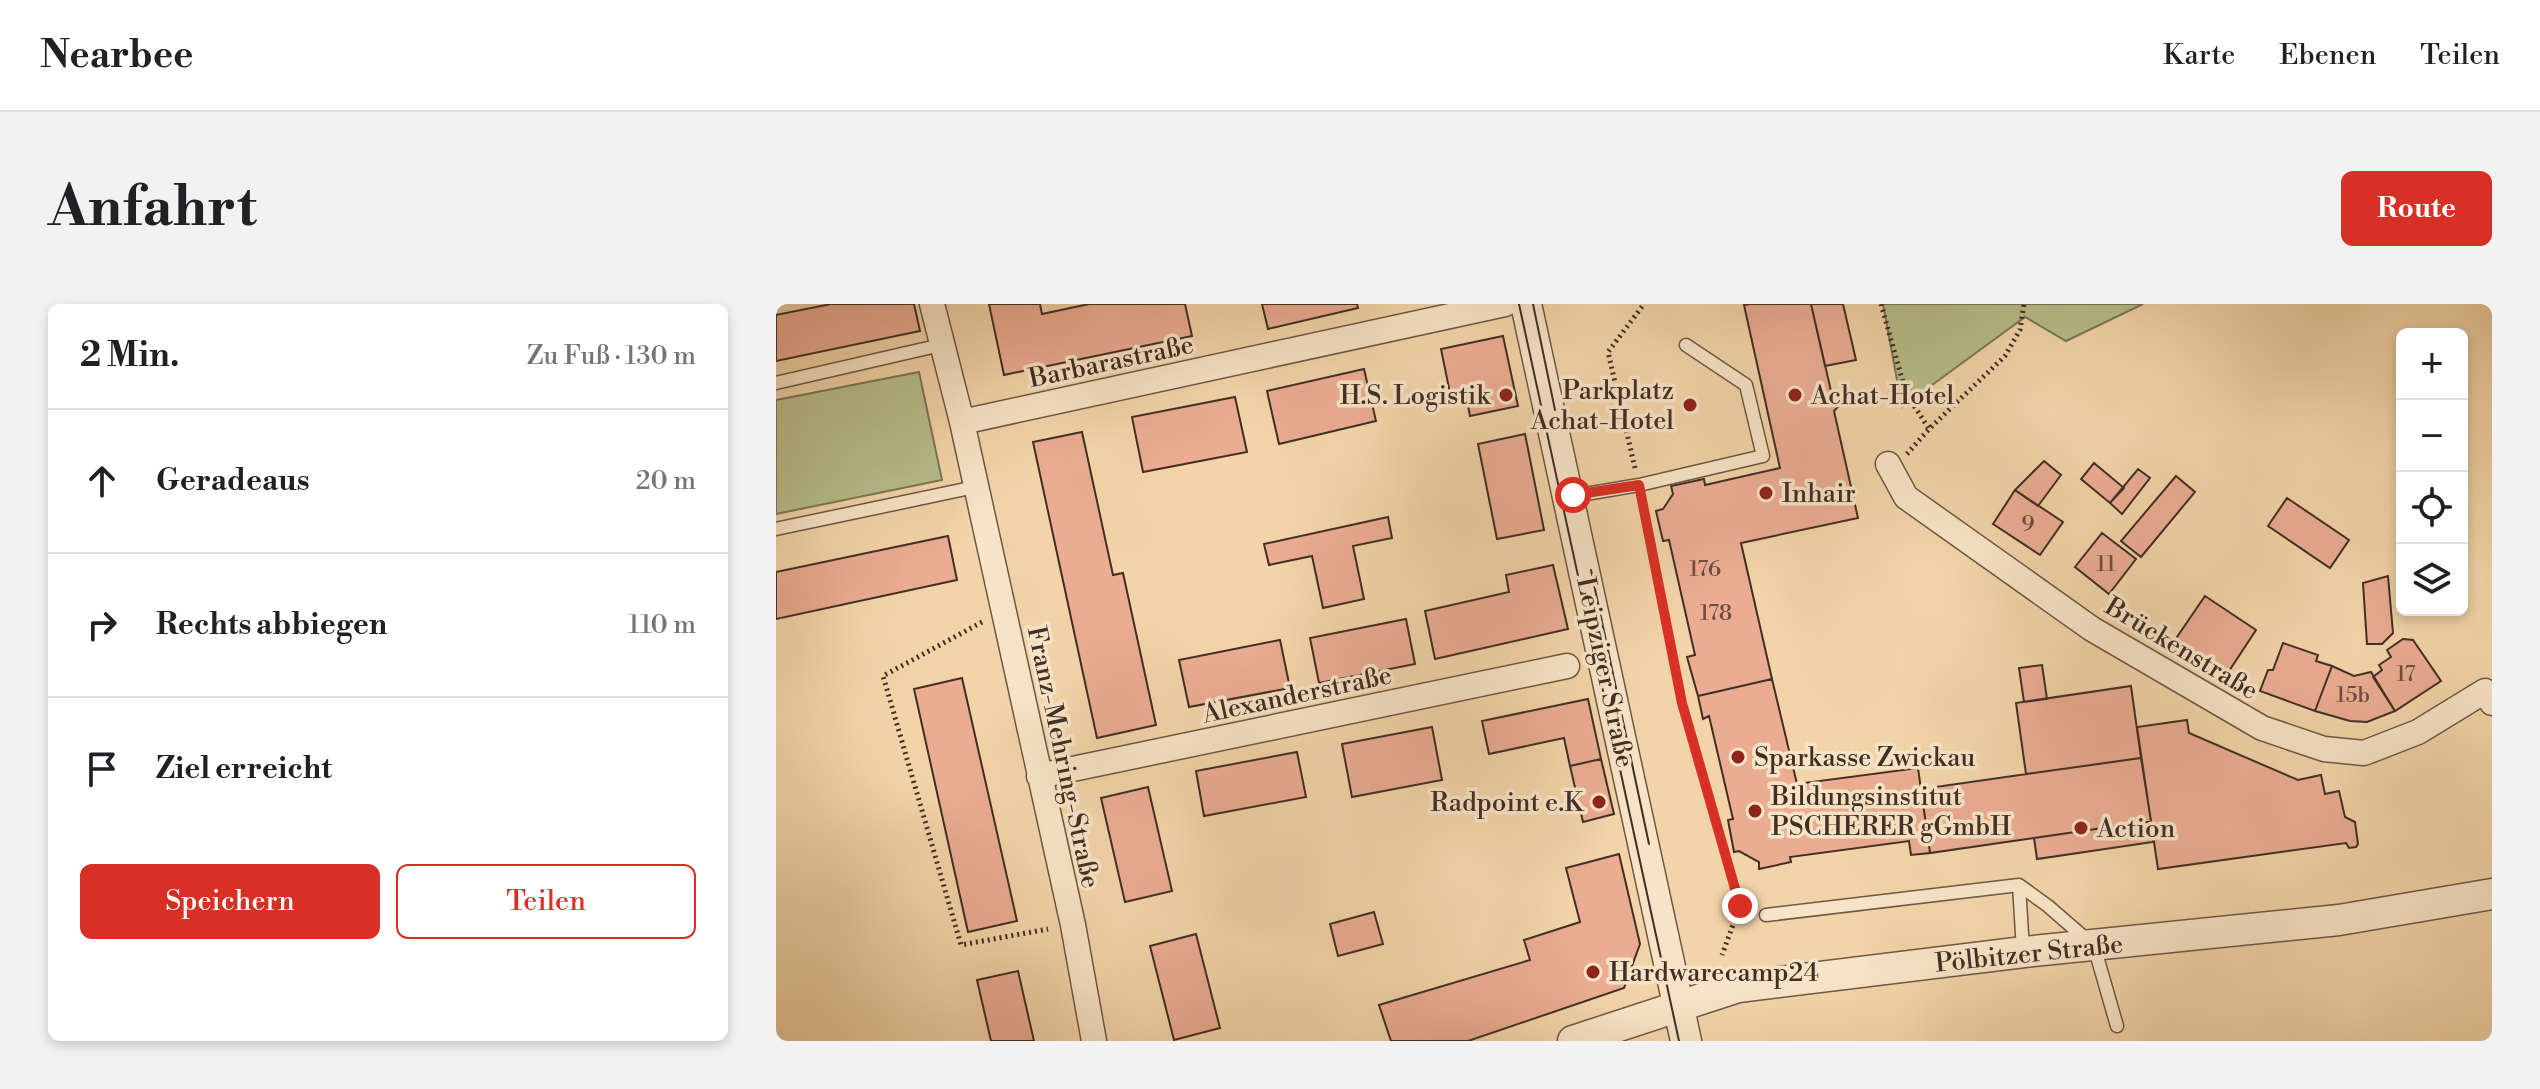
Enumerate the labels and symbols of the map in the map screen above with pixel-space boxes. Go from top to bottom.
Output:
street label: Barbarastraße [1025,329,1196,395]
place label: Parkplatz Achat-Hotel [1530,375,1674,437]
place label: H.S. Logistik [1340,380,1491,412]
place label: Achat-Hotel [1810,380,1955,412]
marker: H.S. Logistik [1497,386,1515,404]
marker: Achat-Hotel [1786,386,1804,404]
marker: Parkplatz Achat-Hotel [1681,396,1699,414]
route start [1555,477,1591,513]
place label: Inhair [1782,478,1856,510]
marker: Inhair [1757,484,1775,502]
house number: 9 [2021,511,2035,538]
house number: 11 [2096,551,2116,578]
house number: 176 [1689,556,1721,583]
street label: Leipziger Straße [1569,574,1641,770]
street label: Brückenstraße [2098,590,2264,707]
house number: 178 [1700,600,1732,627]
street label: Franz-Mehring-Straße [1020,623,1106,891]
street label: Alexanderstraße [1199,659,1395,731]
house number: 17 [2396,661,2416,688]
house number: 15b [2336,682,2370,709]
place label: Sparkasse Zwickau [1754,742,1975,774]
marker: Sparkasse Zwickau [1729,748,1747,766]
place label: Bildungsinstitut PSCHERER gGmbH [1770,781,2011,843]
place label: Radpoint e.K [1430,787,1585,819]
marker: Radpoint e.K [1590,793,1608,811]
marker: Bildungsinstitut PSCHERER gGmbH [1746,802,1764,820]
place label: Action [2096,813,2175,845]
marker: Action [2072,819,2090,837]
route end [1722,888,1758,924]
street label: Pölbitzer Straße [1933,928,2125,980]
place label: Hardwarecamp24 [1609,957,1819,989]
marker: Hardwarecamp24 [1584,963,1602,981]

